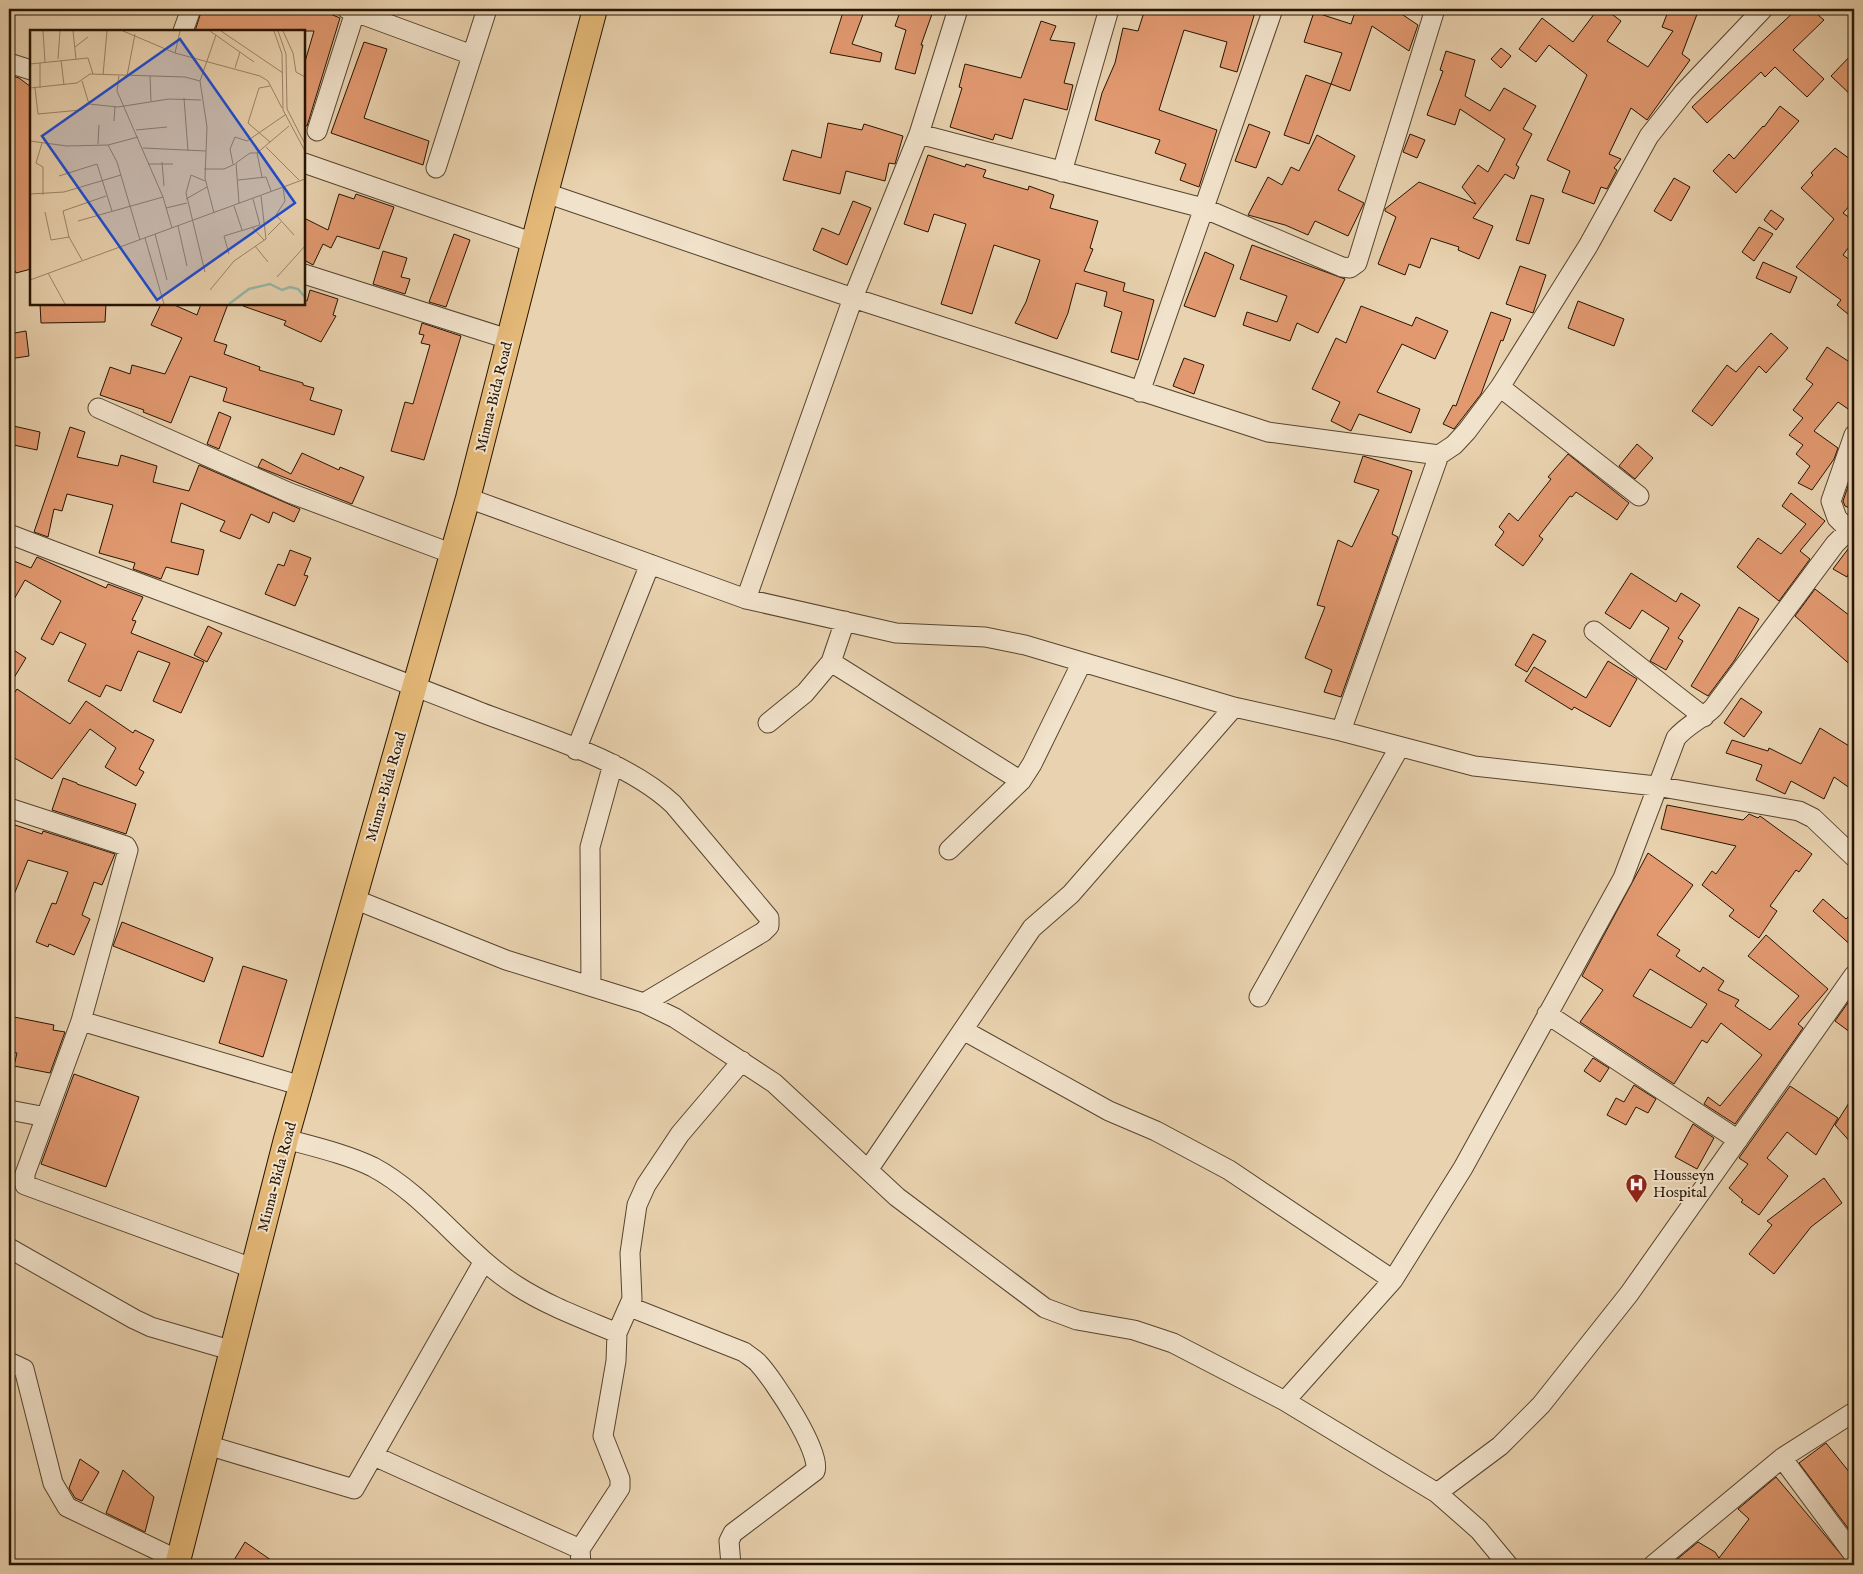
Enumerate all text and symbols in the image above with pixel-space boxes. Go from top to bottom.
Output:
inset map [30,30,305,305]
street label: Minna-Bida Road [471,339,517,454]
street label: Minna-Bida Road [361,729,411,844]
street label: Minna-Bida Road [253,1119,301,1234]
place label: Housseyn Hospital [1653,1166,1714,1202]
hospital icon: Housseyn Hospital [1625,1172,1649,1203]

